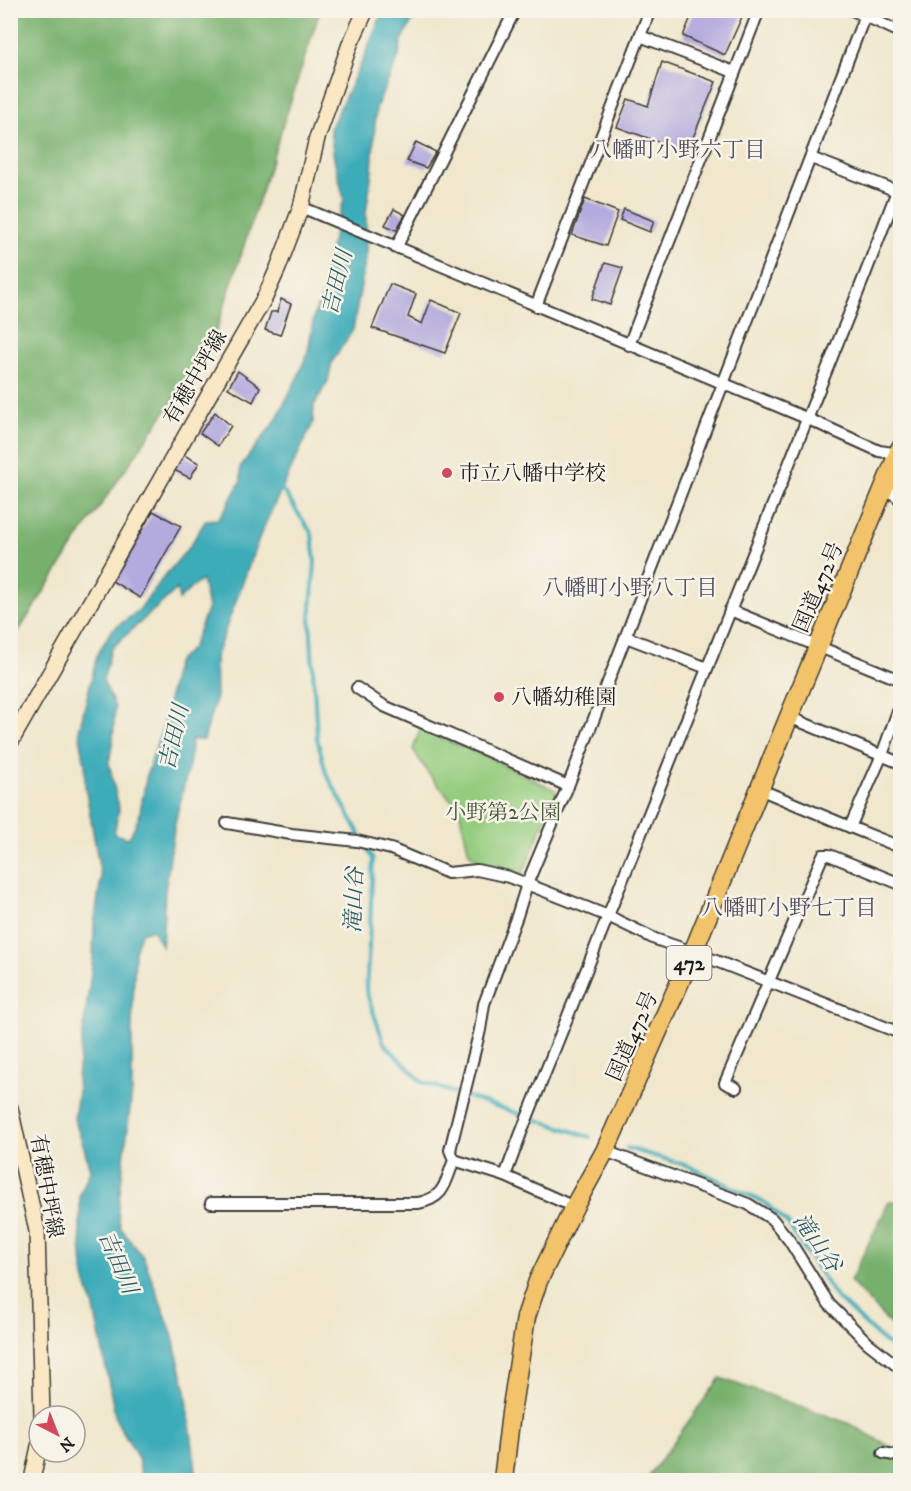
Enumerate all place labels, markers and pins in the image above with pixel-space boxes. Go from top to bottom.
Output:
place label: 市立八幡中学校 [459,461,606,487]
marker: 市立八幡中学校 [440,466,454,480]
place label: 八幡幼稚園 [511,685,616,711]
marker: 八幡幼稚園 [492,690,506,704]

